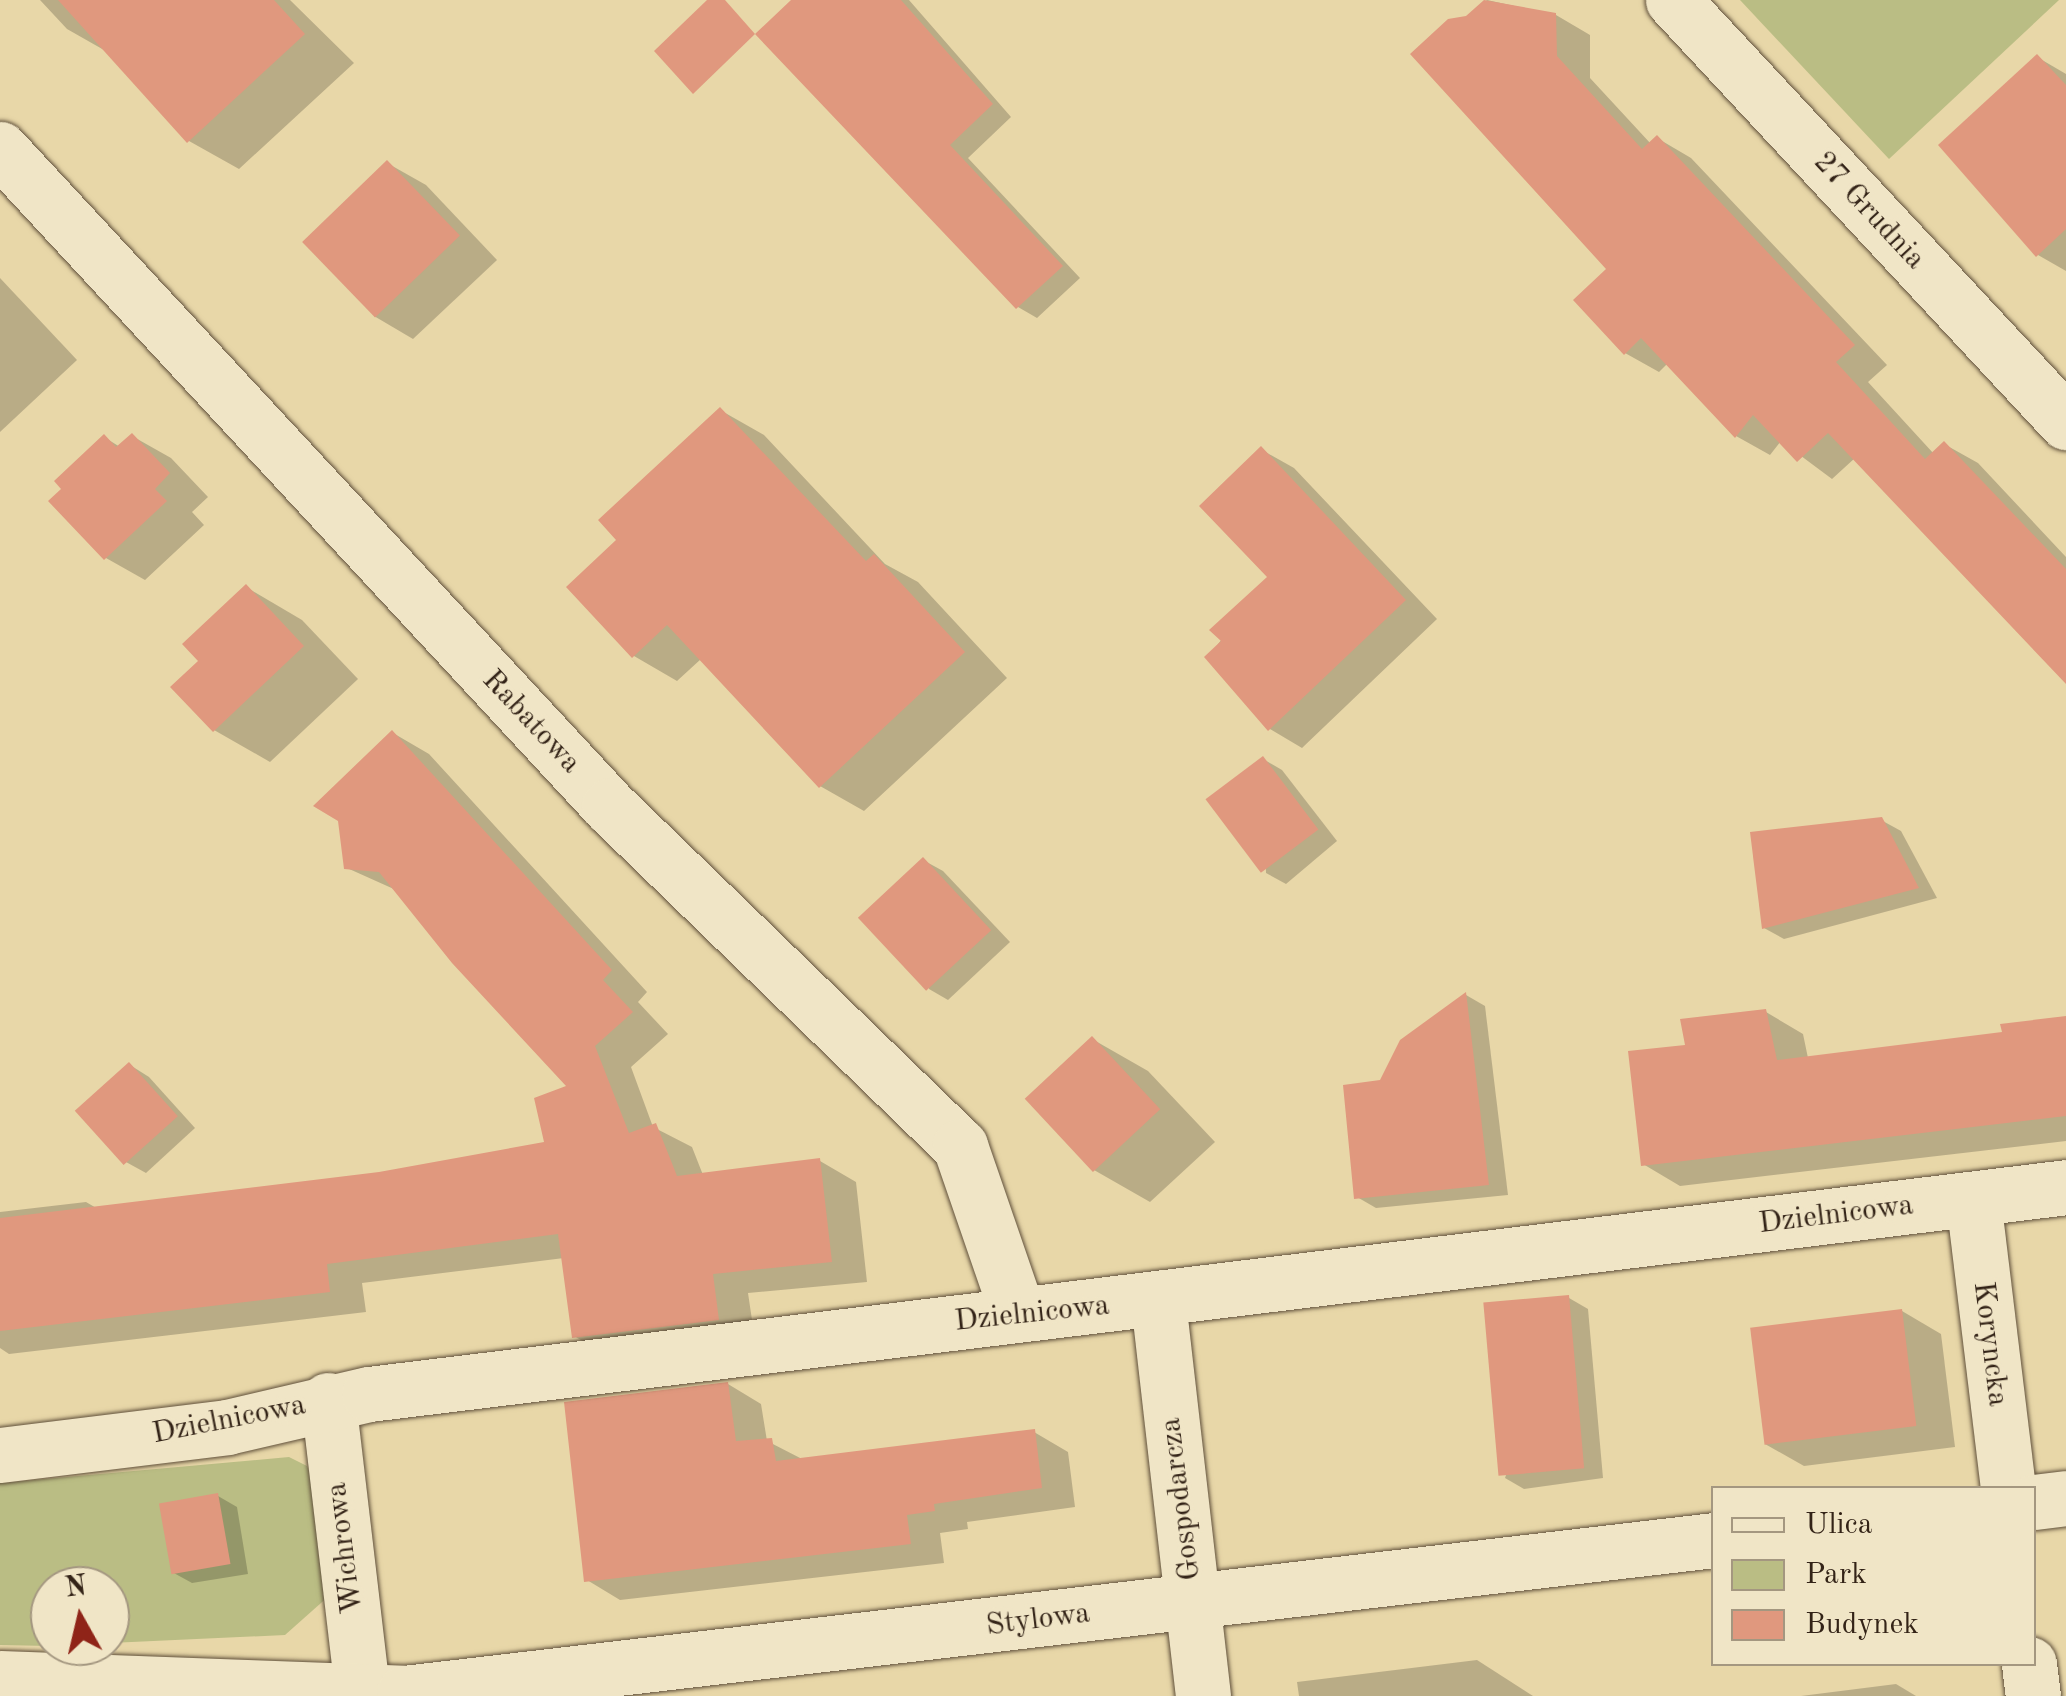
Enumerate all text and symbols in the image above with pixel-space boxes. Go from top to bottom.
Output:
street label: 27 Grudnia [1805,145,1933,277]
street label: Rabatowa [474,663,588,781]
street label: Dzielnicowa [1757,1188,1915,1242]
street label: Koryncka [1964,1280,2016,1408]
street label: Dzielnicowa [953,1288,1111,1340]
street label: Dzielnicowa [149,1387,309,1453]
street label: Gospodarcza [1153,1416,1209,1582]
street label: Wichrowa [319,1480,371,1616]
legend [1711,1486,2036,1666]
text: Ulica [1805,1510,1873,1540]
text: Park [1805,1560,1867,1590]
north arrow [30,1566,130,1666]
text: N [64,1573,89,1604]
street label: Stylowa [984,1596,1092,1644]
text: Budynek [1805,1610,1919,1640]

